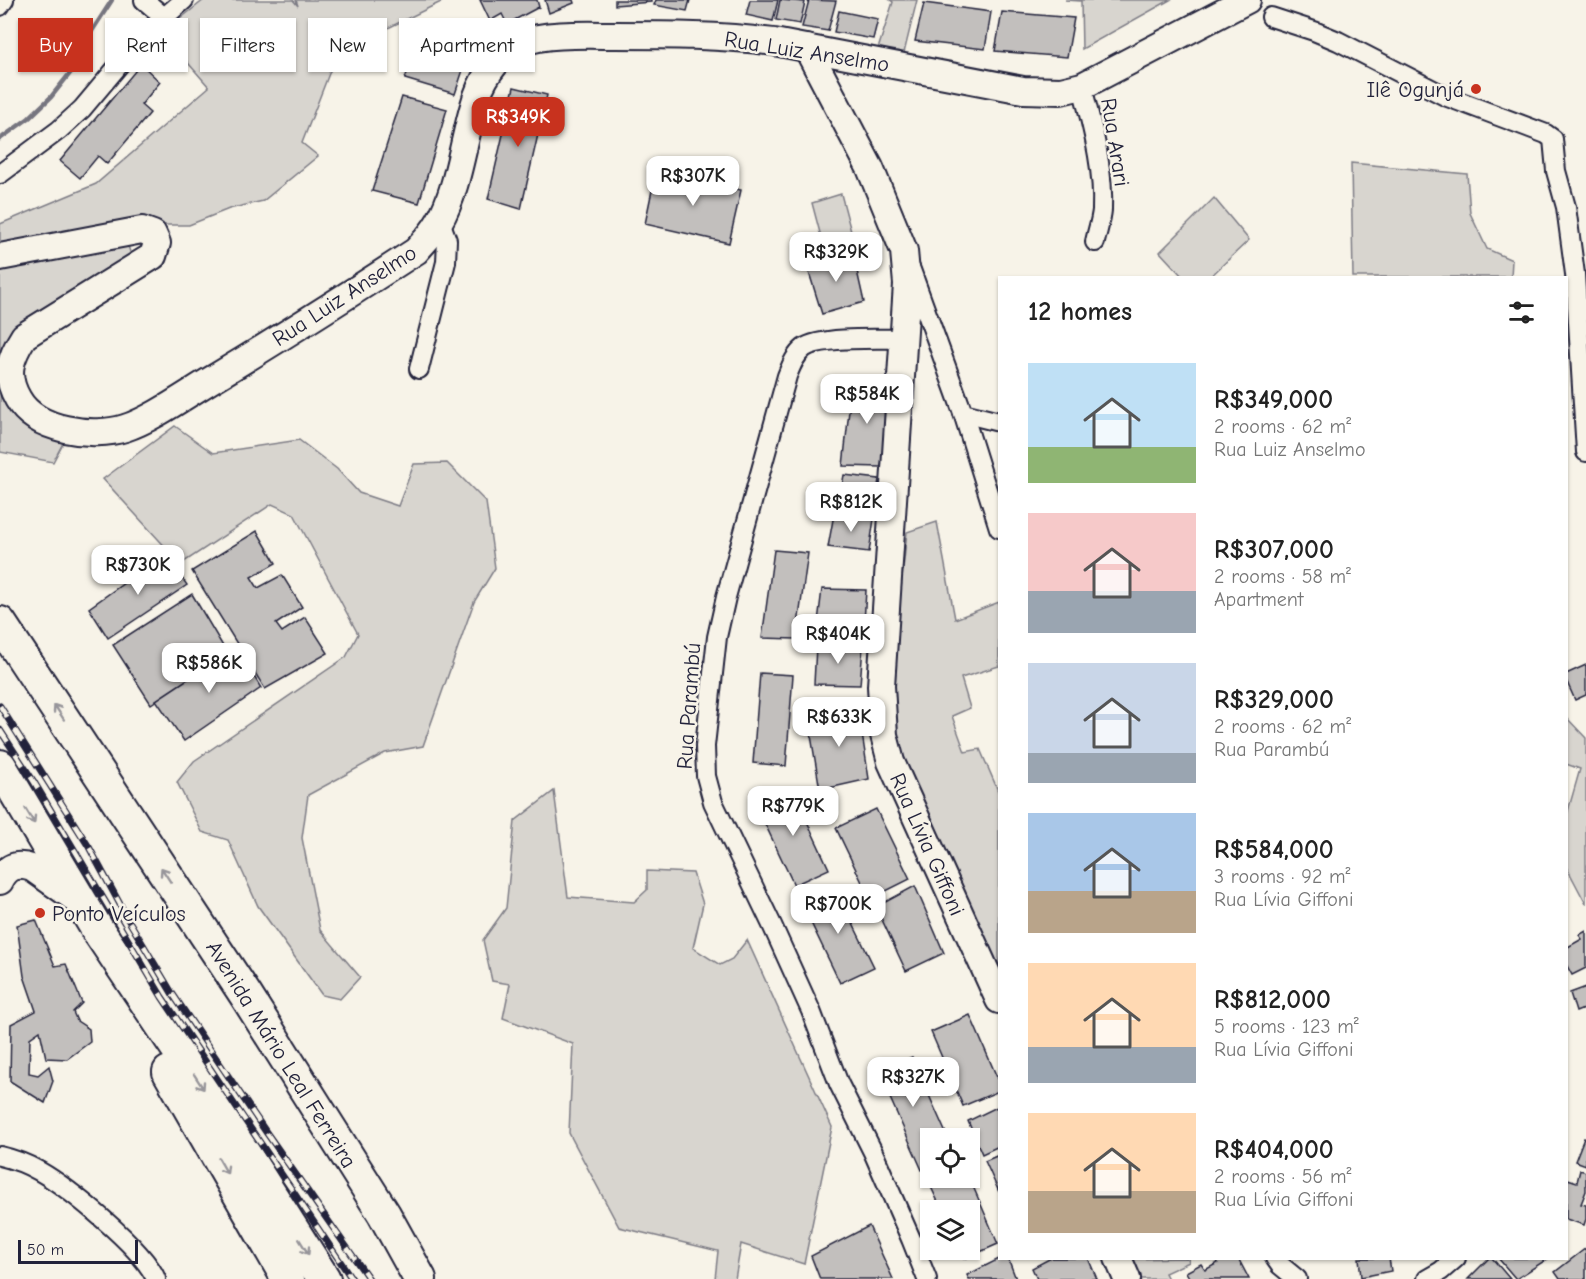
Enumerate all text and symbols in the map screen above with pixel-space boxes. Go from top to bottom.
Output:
chip: Buy [18,18,93,72]
chip: Rent [105,18,188,72]
chip: Filters [200,18,296,72]
chip: New [308,18,387,72]
chip: Apartment [399,18,535,72]
street label: Rua Luiz Anselmo [723,26,891,78]
place label: Ilê Ogunjá [1366,77,1464,103]
marker: Ilê Ogunjá [1469,82,1483,96]
street label: Rua Arari [1095,96,1135,188]
pin: R$349K [469,97,567,148]
text: R$349K [486,105,550,128]
pin: R$307K [644,156,742,207]
text: R$307K [660,164,726,187]
pin: R$329K [787,232,885,283]
street label: Rua Luiz Anselmo [268,240,422,352]
text: R$329K [803,240,869,263]
icon: filters [1505,296,1538,329]
text: 12 homes [1028,297,1132,327]
pin: R$584K [818,374,916,425]
text: R$584K [834,382,900,405]
text: R$349,000 [1214,385,1333,415]
icon: home [1076,387,1148,459]
text: 2 rooms · 62 m² [1214,415,1351,438]
text: Rua Luiz Anselmo [1214,438,1365,461]
pin: R$812K [802,482,900,533]
text: R$812K [819,490,883,513]
text: R$307,000 [1214,535,1334,565]
icon: home [1076,537,1148,609]
pin: R$730K [89,545,187,596]
text: R$730K [105,553,171,576]
text: 2 rooms · 58 m² [1214,565,1351,588]
text: Apartment [1214,588,1304,611]
pin: R$404K [789,614,887,665]
text: R$404K [805,622,871,645]
street label: Rua Parambú [672,642,706,770]
pin: R$586K [160,643,258,694]
text: R$586K [176,651,242,674]
text: R$329,000 [1214,685,1334,715]
icon: home [1076,687,1148,759]
pin: R$633K [790,697,888,748]
one-way arrow [53,704,65,721]
text: R$633K [806,705,872,728]
text: 2 rooms · 62 m² [1214,715,1351,738]
text: Rua Parambú [1214,738,1329,761]
street label: Rua Lívia Giffoni [884,769,970,920]
pin: R$779K [744,786,842,837]
text: R$779K [761,794,825,817]
one-way arrow [24,807,36,824]
text: R$584,000 [1214,835,1334,865]
icon: home [1076,837,1148,909]
text: 3 rooms · 92 m² [1214,865,1351,888]
one-way arrow [160,866,173,883]
pin: R$700K [789,884,887,935]
text: Rua Lívia Giffoni [1214,888,1353,911]
text: R$700K [805,892,871,915]
place label: Ponto Veículos [52,901,186,927]
marker: Ponto Veículos [33,906,47,920]
street label: Avenida Mário Leal Ferreira [200,936,362,1173]
text: R$812,000 [1214,985,1331,1015]
icon: home [1076,987,1148,1059]
text: 5 rooms · 123 m² [1214,1015,1359,1038]
text: Rua Lívia Giffoni [1214,1038,1353,1061]
pin: R$327K [864,1057,962,1108]
text: R$327K [881,1065,945,1088]
one-way arrow [193,1074,206,1091]
map controls [920,1128,980,1260]
button: locate [920,1128,980,1188]
text: R$404,000 [1214,1135,1334,1165]
icon: home [1076,1137,1148,1209]
one-way arrow [218,1157,230,1174]
text: 2 rooms · 56 m² [1214,1165,1352,1188]
text: Rua Lívia Giffoni [1214,1188,1353,1211]
button: layers [920,1200,980,1260]
scale bar [18,1237,138,1264]
one-way arrow [298,1238,310,1255]
text: 50 m [27,1241,64,1259]

